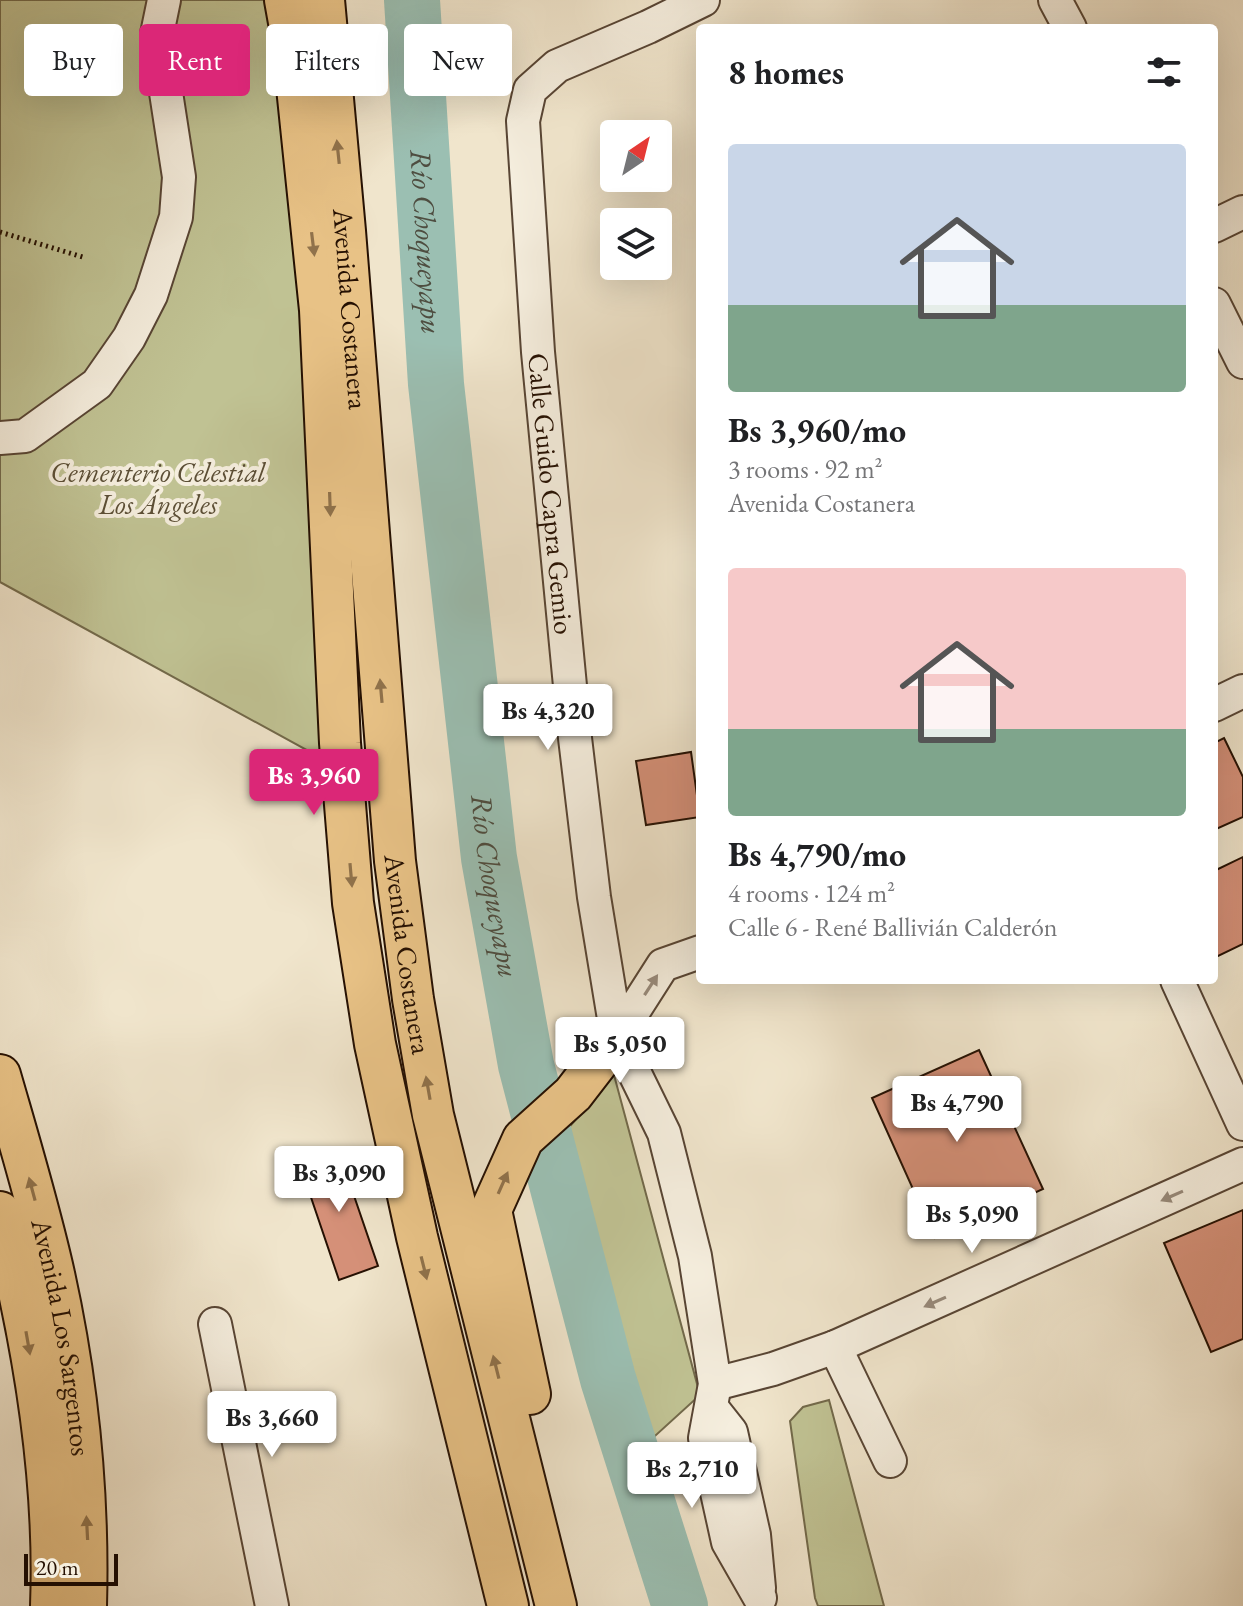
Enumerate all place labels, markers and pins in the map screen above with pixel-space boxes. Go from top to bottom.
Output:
pin: Bs 4,320 [465,684,631,752]
pin: Bs 3,960 [231,749,397,817]
pin: Bs 5,050 [537,1017,703,1085]
pin: Bs 4,790 [874,1076,1040,1144]
pin: Bs 3,090 [256,1146,422,1214]
pin: Bs 5,090 [889,1187,1055,1255]
pin: Bs 3,660 [189,1391,355,1459]
pin: Bs 2,710 [609,1442,775,1510]

